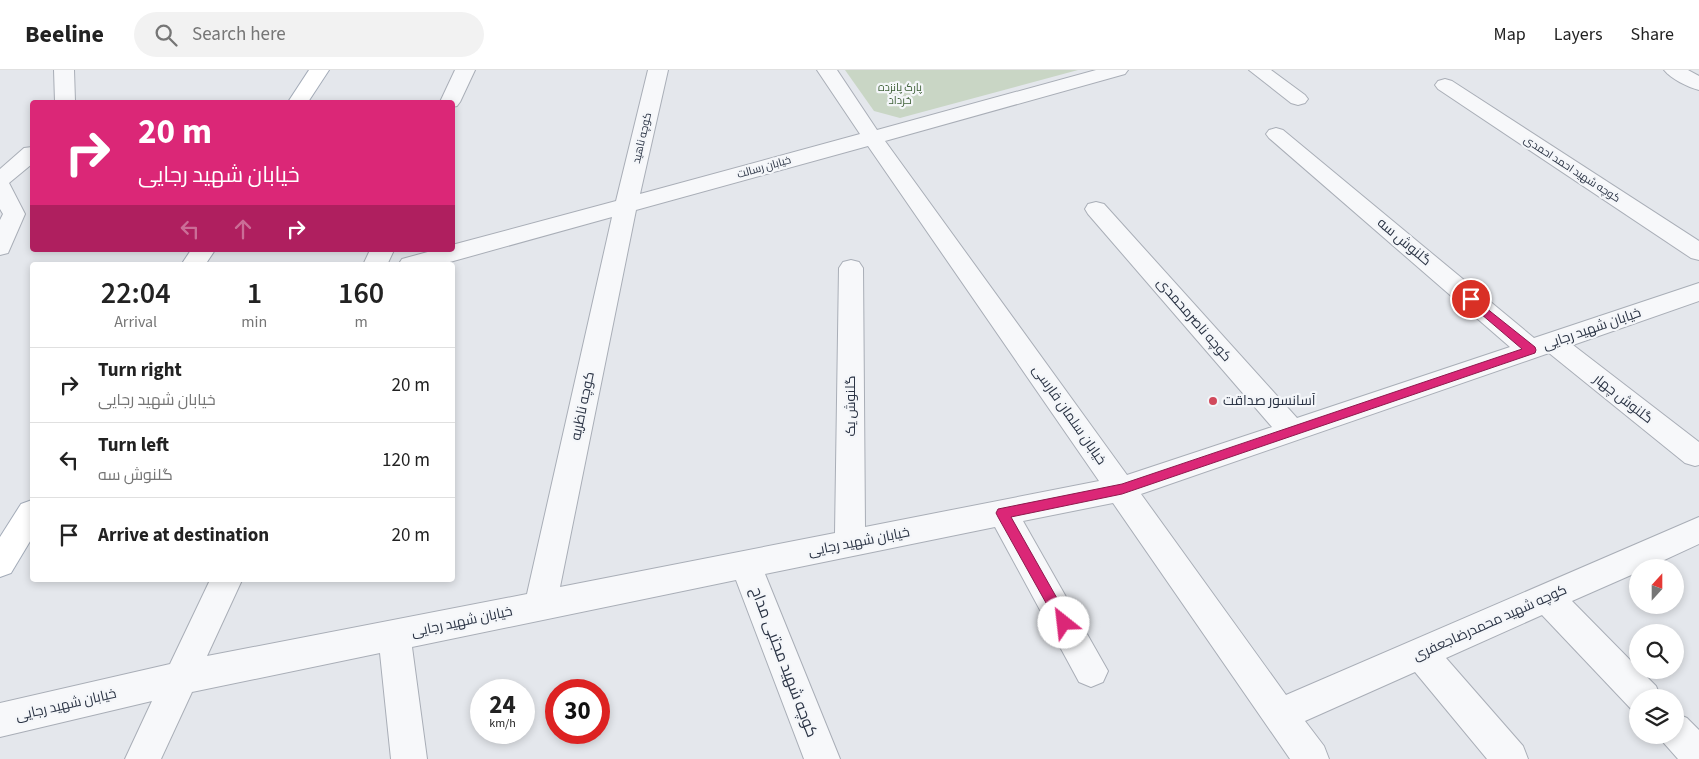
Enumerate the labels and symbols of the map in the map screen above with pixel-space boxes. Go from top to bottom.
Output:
park label: پارک پانزده خرداد [878,80,922,108]
street label: کوچه ناهید [629,111,655,165]
street label: کوچه شهید احمد احمدی [1521,132,1623,206]
street label: خیابان رسالت [735,152,793,182]
street label: گلنوش سه [1373,213,1435,271]
street label: کوچه ناصرمحمدی [1152,274,1236,366]
pin [1450,278,1492,320]
street label: خیابان شهید رجایی [1540,303,1644,355]
street label: خیابان سلمان فارسی [1027,361,1111,469]
street label: گلنوش چهار [1588,369,1657,429]
street label: کوچه ناظریه [566,370,600,442]
street label: گلنوش یک [841,376,861,436]
place label: آسانسور صداقت [1223,391,1316,411]
marker: آسانسور صداقت [1207,395,1219,407]
street label: خیابان شهید رجایی [807,522,911,562]
north arrow [1629,559,1684,614]
street label: کوچه شهید محمدرضاجعفری [1410,580,1570,666]
street label: کوچه شهید مجتبی مداح [745,583,823,741]
position arrow [1037,596,1089,648]
street label: خیابان شهید رجایی [410,602,514,642]
speed limit sign: 30 [545,679,610,744]
street label: خیابان شهید رجایی [14,684,118,726]

